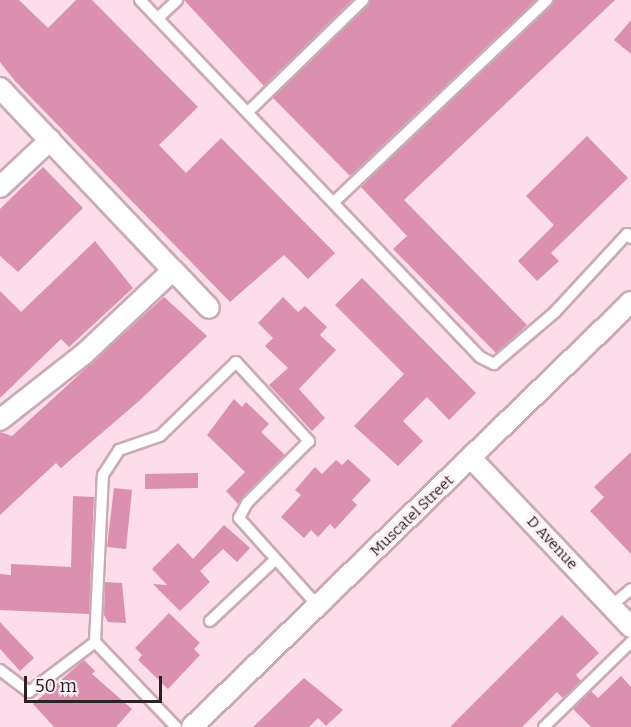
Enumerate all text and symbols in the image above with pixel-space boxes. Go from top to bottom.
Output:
street label: Muscatel Street [367,472,457,560]
street label: D Avenue [523,513,581,573]
scale bar [27,664,165,702]
text: 50 m [35,675,77,697]

